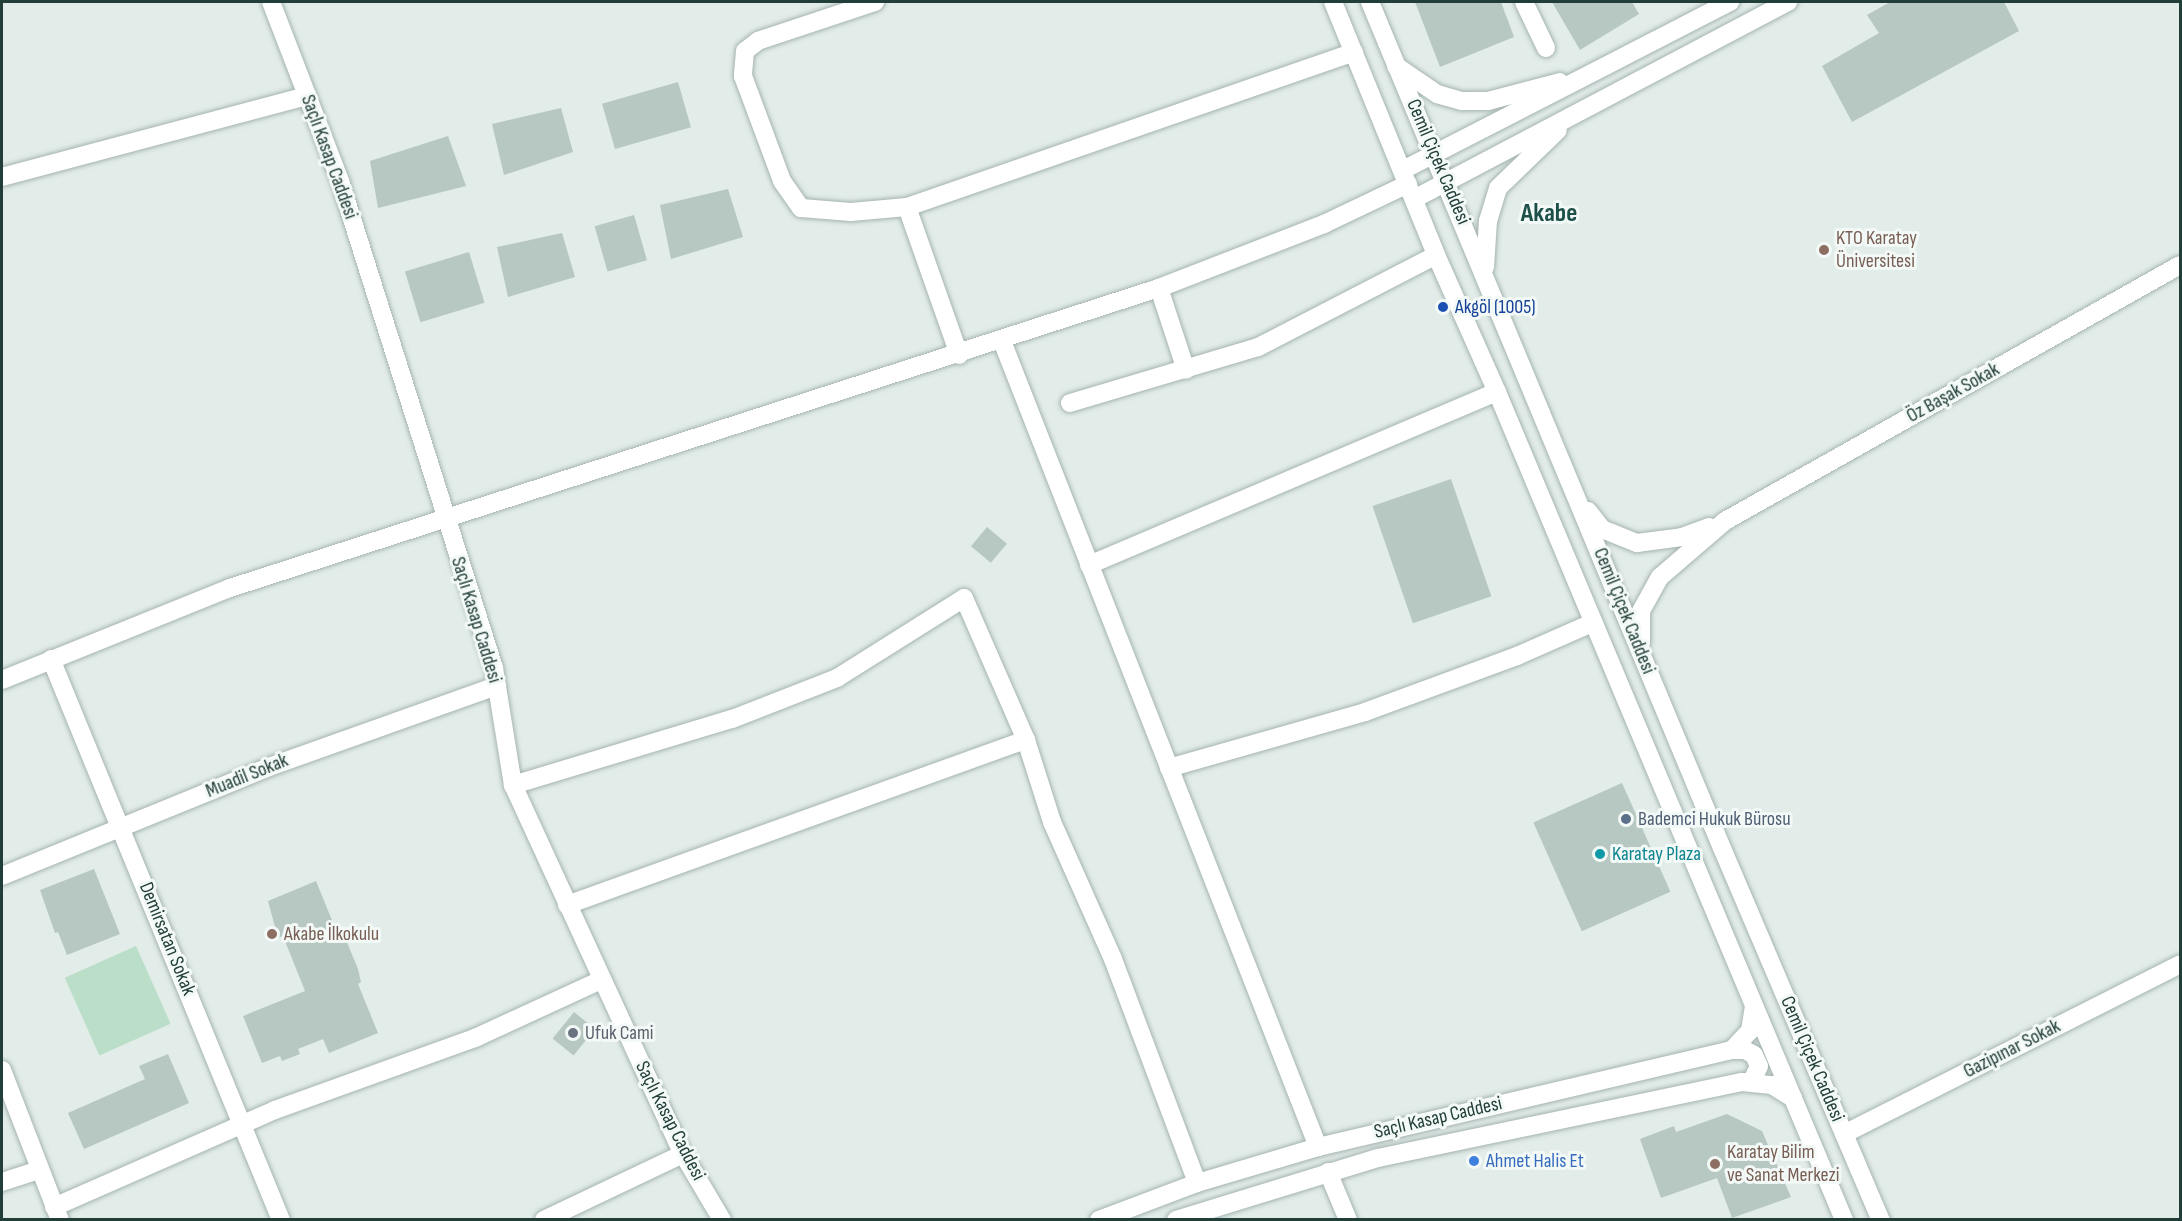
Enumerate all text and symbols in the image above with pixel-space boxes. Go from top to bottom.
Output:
street label: Saçlı Kasap Caddesi [295,92,363,222]
street label: Cemil Çiçek Caddesi [1401,96,1475,228]
district label: Akabe [1521,198,1577,230]
place label: KTO Karatay Üniversitesi [1836,226,1917,273]
marker: KTO Karatay Üniversitesi [1817,243,1831,257]
place label: Akgöl (1005) [1455,295,1536,319]
marker: Akgöl (1005) [1436,300,1450,314]
street label: Öz Başak Sokak [1902,358,2004,428]
street label: Cemil Çiçek Caddesi [1588,544,1660,678]
street label: Saçlı Kasap Caddesi [445,554,507,686]
street label: Muadil Sokak [202,749,292,803]
place label: Bademci Hukuk Bürosu [1638,807,1791,831]
marker: Bademci Hukuk Bürosu [1619,812,1633,826]
place label: Karatay Plaza [1612,842,1701,866]
marker: Karatay Plaza [1593,847,1607,861]
street label: Demirsatan Sokak [133,879,201,999]
place label: Akabe İlkokulu [284,922,379,946]
marker: Akabe İlkokulu [265,927,279,941]
street label: Cemil Çiçek Caddesi [1775,993,1849,1125]
street label: Gazipınar Sokak [1960,1014,2064,1084]
place label: Ufuk Cami [585,1021,653,1045]
marker: Ufuk Cami [566,1026,580,1040]
street label: Saçlı Kasap Caddesi [630,1057,710,1185]
street label: Saçlı Kasap Caddesi [1372,1092,1504,1144]
place label: Karatay Bilim ve Sanat Merkezi [1727,1140,1840,1187]
place label: Ahmet Halis Et [1486,1149,1584,1173]
marker: Ahmet Halis Et [1467,1154,1481,1168]
marker: Karatay Bilim ve Sanat Merkezi [1708,1157,1722,1171]

